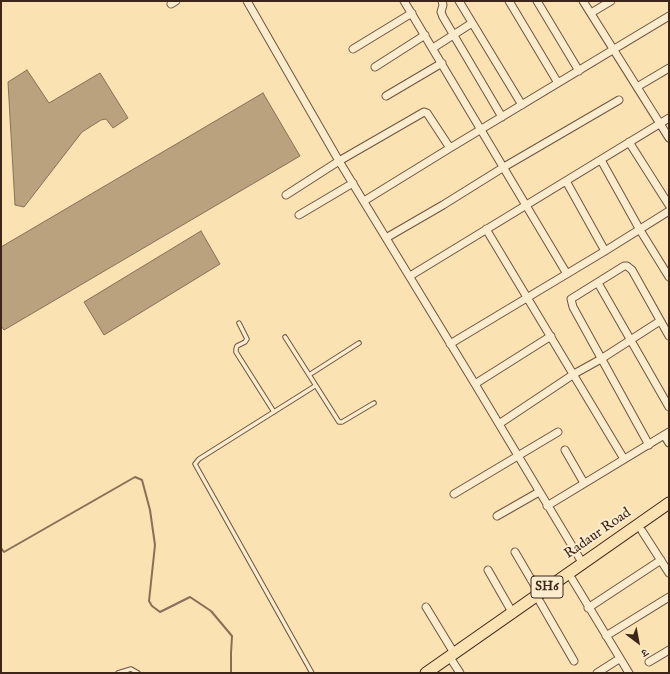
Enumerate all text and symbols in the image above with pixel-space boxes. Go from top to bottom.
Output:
street label: Radaur Road [562,505,634,563]
road number: SH6 [531,576,563,598]
north arrow [618,622,658,662]
text: उ [638,645,650,660]

